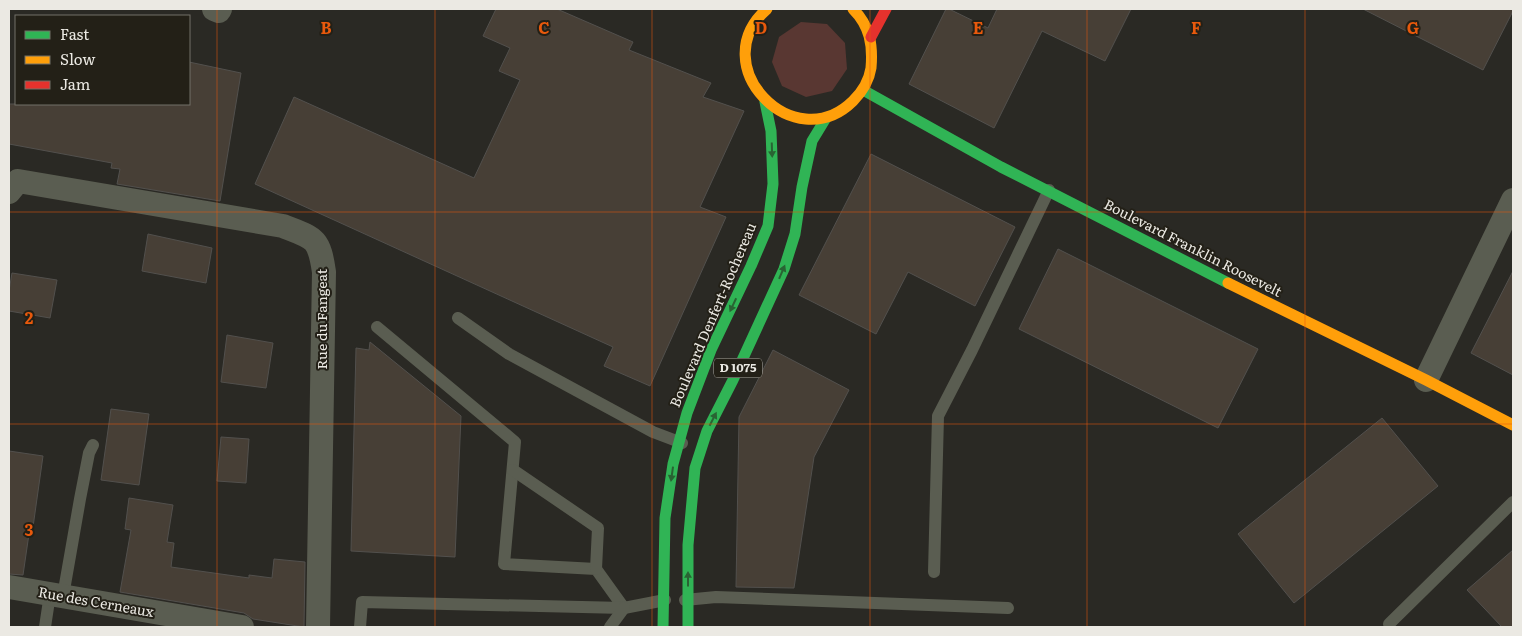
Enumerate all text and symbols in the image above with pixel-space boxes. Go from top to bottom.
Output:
legend [15,15,190,105]
text: B [320,15,332,39]
text: C [538,15,550,39]
text: D [755,15,767,39]
text: E [973,15,984,39]
text: F [1191,15,1201,39]
text: G [1407,15,1419,39]
text: Fast [60,22,89,45]
text: Slow [60,47,95,70]
text: Jam [60,72,91,95]
one-way arrow [768,142,776,158]
street label: Boulevard Franklin Roosevelt [1101,193,1286,301]
street label: Boulevard Denfert-Rochereau [664,219,760,410]
one-way arrow [778,265,786,279]
street label: Rue du Fangeat [311,268,331,369]
one-way arrow [728,298,736,312]
text: 2 [25,305,34,329]
road number: D 1075 [714,358,762,378]
one-way arrow [709,412,717,427]
one-way arrow [667,466,675,482]
text: 3 [25,517,34,541]
one-way arrow [684,570,692,586]
street label: Rue des Cerneaux [37,581,156,621]

